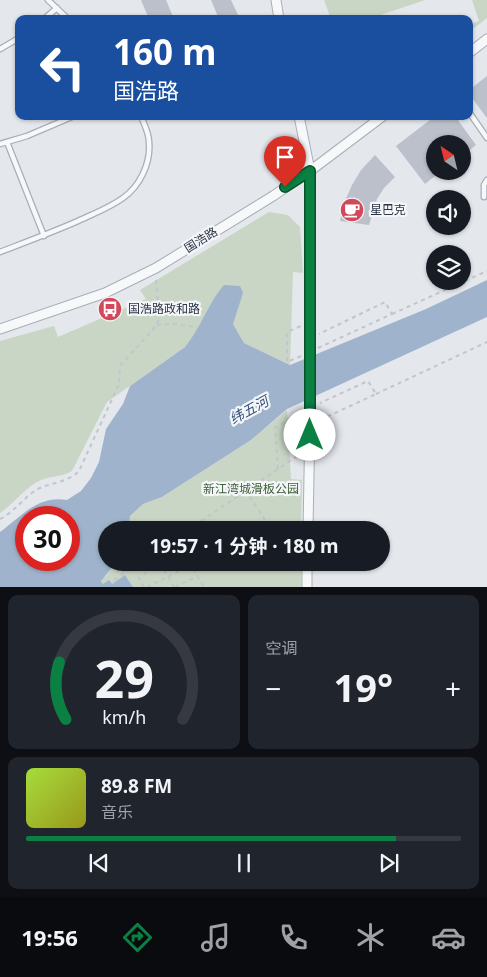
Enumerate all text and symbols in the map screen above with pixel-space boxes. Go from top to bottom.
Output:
text: 160 m [113,28,216,75]
icon: left [30,35,95,100]
text: 国浩路 [113,75,179,105]
north arrow [426,135,471,180]
map controls [426,135,471,290]
pin [264,136,306,187]
icon: arrive [271,143,299,171]
button: sound [426,190,471,235]
cafe icon: 星巴克 [339,197,365,223]
place label: 星巴克 [370,201,406,218]
street label: 国浩路 [181,223,221,256]
button: layers [426,245,471,290]
bus stop icon: 国浩路政和路 [97,296,123,322]
place label: 国浩路政和路 [128,300,200,317]
water label: 纬五河 [226,390,274,428]
position arrow [283,408,335,460]
park label: 新江湾城滑板公园 [203,480,299,497]
speed limit sign: 30 [15,506,80,571]
text: 19:57 · 1 分钟 · 180 m [149,533,339,559]
text: 空调 [266,637,298,659]
text: 29 [94,642,154,713]
text: 19° [333,661,393,713]
text: − [266,669,282,707]
text: + [445,669,461,707]
text: km/h [102,705,146,729]
text: 89.8 FM [101,773,172,799]
text: 音乐 [101,801,133,823]
icon: previous [85,849,113,877]
icon: pause [230,849,258,877]
icon: next [375,849,403,877]
icon: directions [120,920,155,955]
icon: music [198,920,233,955]
icon: phone [276,920,311,955]
icon: climate [353,920,388,955]
icon: car [431,920,466,955]
text: 19:56 [21,922,78,952]

